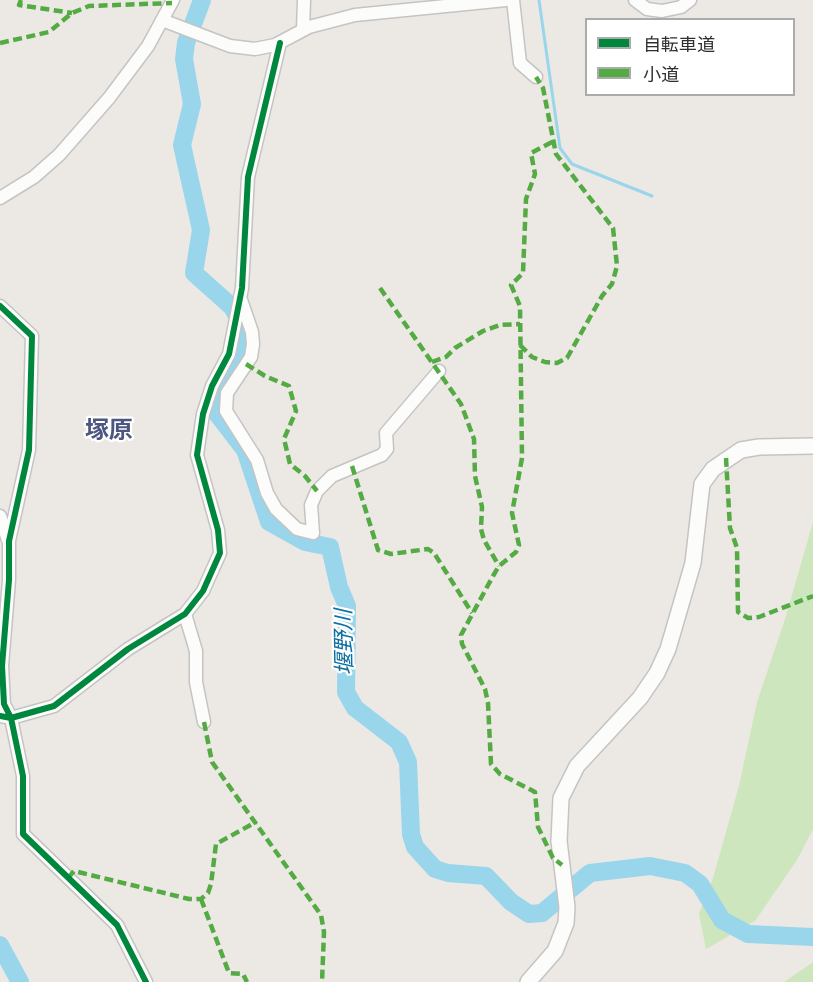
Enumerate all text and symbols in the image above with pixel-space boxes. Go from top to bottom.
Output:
legend [585,18,795,96]
text: 自転車道 [643,33,715,56]
text: 小道 [643,63,679,86]
district label: 塚原 [85,417,133,445]
water label: 堰野川 [331,609,359,675]

